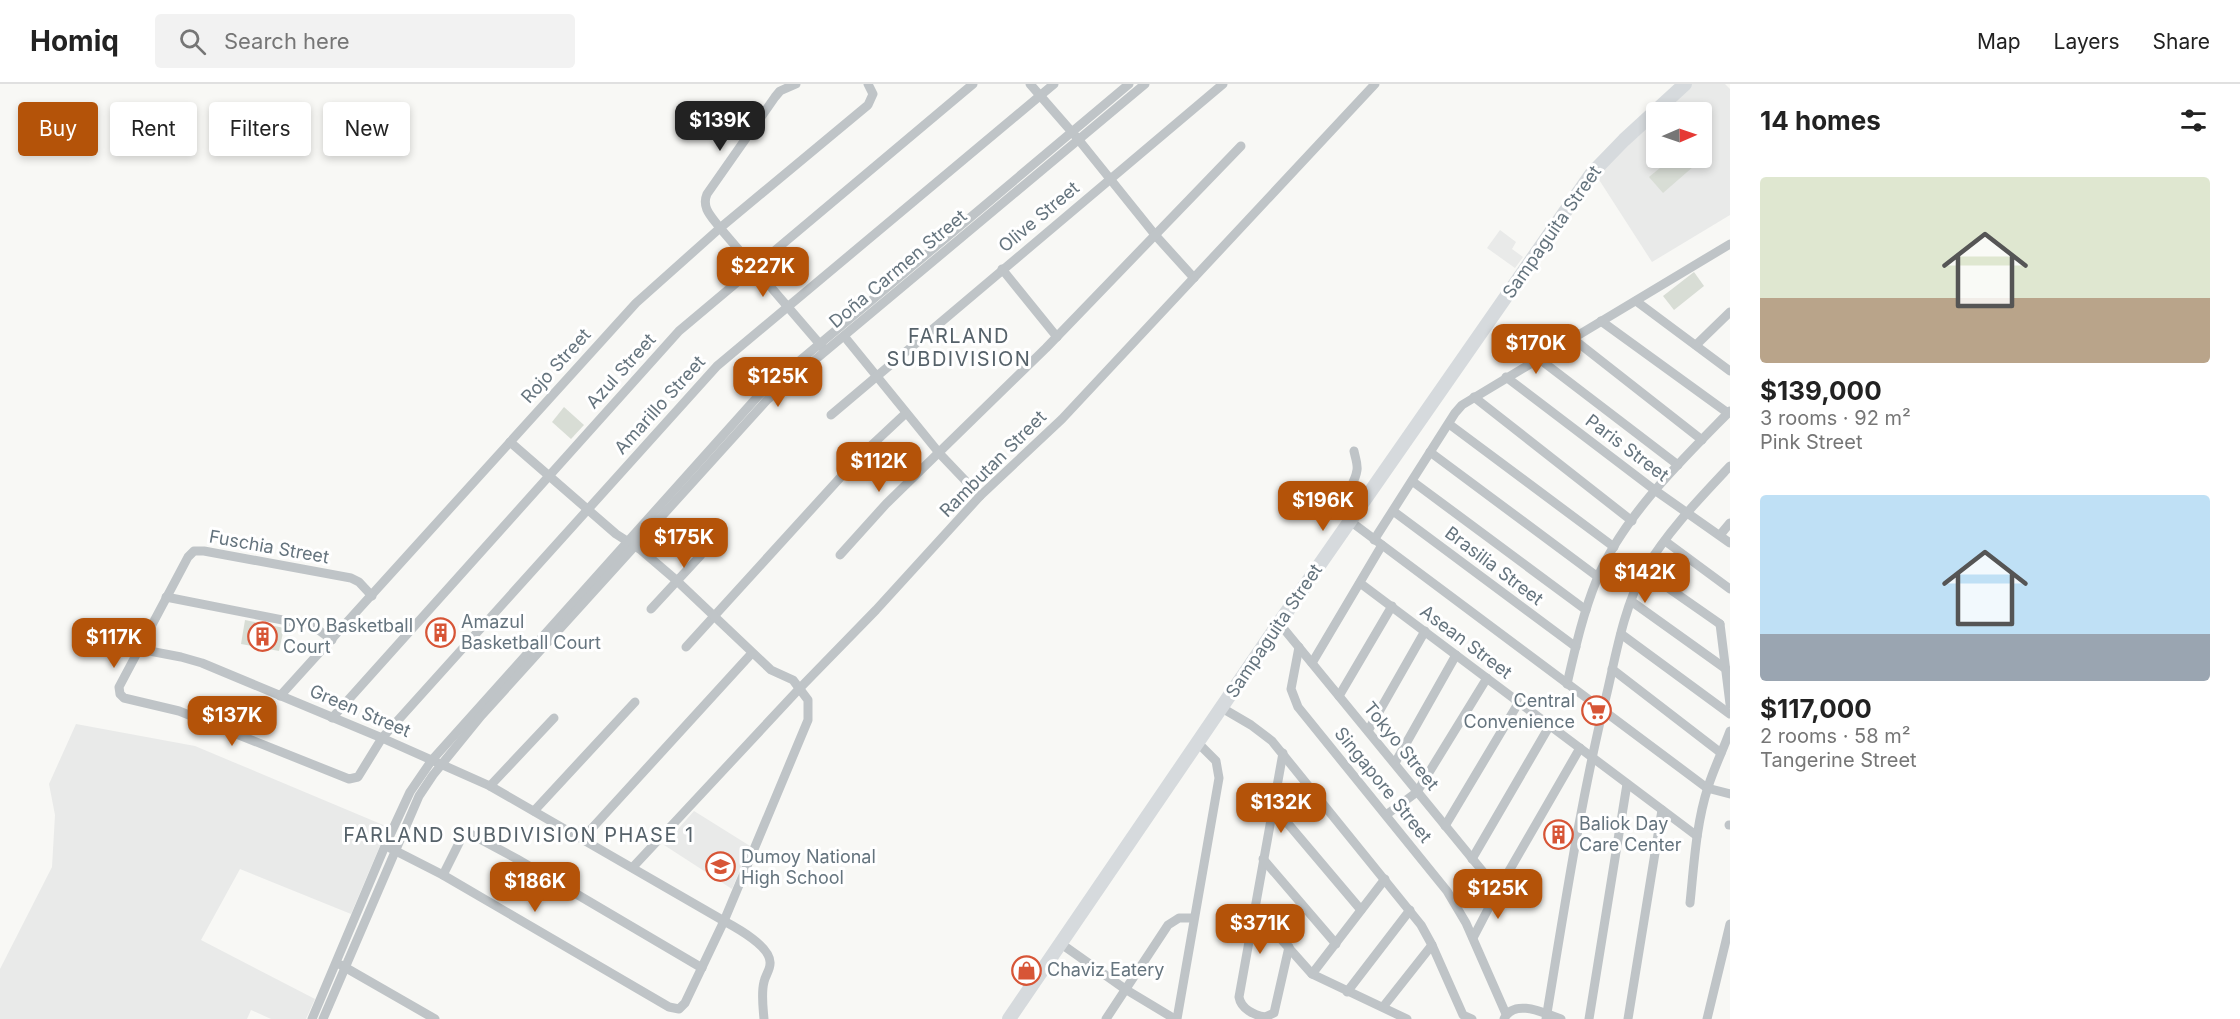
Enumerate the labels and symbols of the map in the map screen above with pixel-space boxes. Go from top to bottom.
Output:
pin: $139K [678,101,762,152]
north arrow [1646,102,1712,168]
street label: Sampaguita Street [1498,161,1605,302]
street label: Olive Street [994,177,1083,256]
street label: Doña Carmen Street [825,205,971,332]
pin: $227K [721,247,805,298]
street label: Rojo Street [517,324,595,407]
district label: FARLAND SUBDIVISION [887,324,1031,371]
pin: $170K [1494,324,1578,375]
street label: Azul Street [582,329,660,412]
street label: Amarillo Street [610,351,709,458]
pin: $125K [736,357,820,408]
street label: Rambutan Street [935,406,1050,521]
street label: Paris Street [1582,410,1673,486]
pin: $112K [837,442,921,493]
pin: $196K [1281,481,1365,532]
pin: $175K [642,518,726,569]
street label: Brasilia Street [1441,522,1548,609]
street label: Fuschia Street [207,526,331,567]
pin: $142K [1603,553,1687,604]
street label: Sampaguita Street [1221,560,1326,702]
street label: Asean Street [1416,600,1516,683]
place label: Amazul Basketball Court [461,611,601,653]
place label: DYO Basketball Court [283,615,413,657]
building icon: Amazul Basketball Court [424,616,456,648]
pin: $117K [72,618,156,669]
building icon: DYO Basketball Court [246,620,278,652]
street label: Green Street [307,680,414,741]
place label: Central Convenience [1464,690,1575,732]
supermarket icon: Central Convenience [1580,695,1612,727]
pin: $137K [190,696,274,747]
street label: Tokyo Street [1359,697,1443,794]
street label: Singapore Street [1330,723,1436,847]
pin: $132K [1239,783,1323,834]
place label: Baliok Day Care Center [1579,813,1682,855]
building icon: Baliok Day Care Center [1542,818,1574,850]
district label: FARLAND SUBDIVISION PHASE 1 [343,823,695,847]
place label: Dumoy National High School [741,846,876,888]
school or university icon: Dumoy National High School [704,851,736,883]
pin: $186K [493,862,577,913]
pin: $125K [1456,869,1540,920]
pin: $371K [1218,904,1302,955]
shop icon: Chaviz Eatery [1010,954,1042,986]
place label: Chaviz Eatery [1047,959,1164,980]

